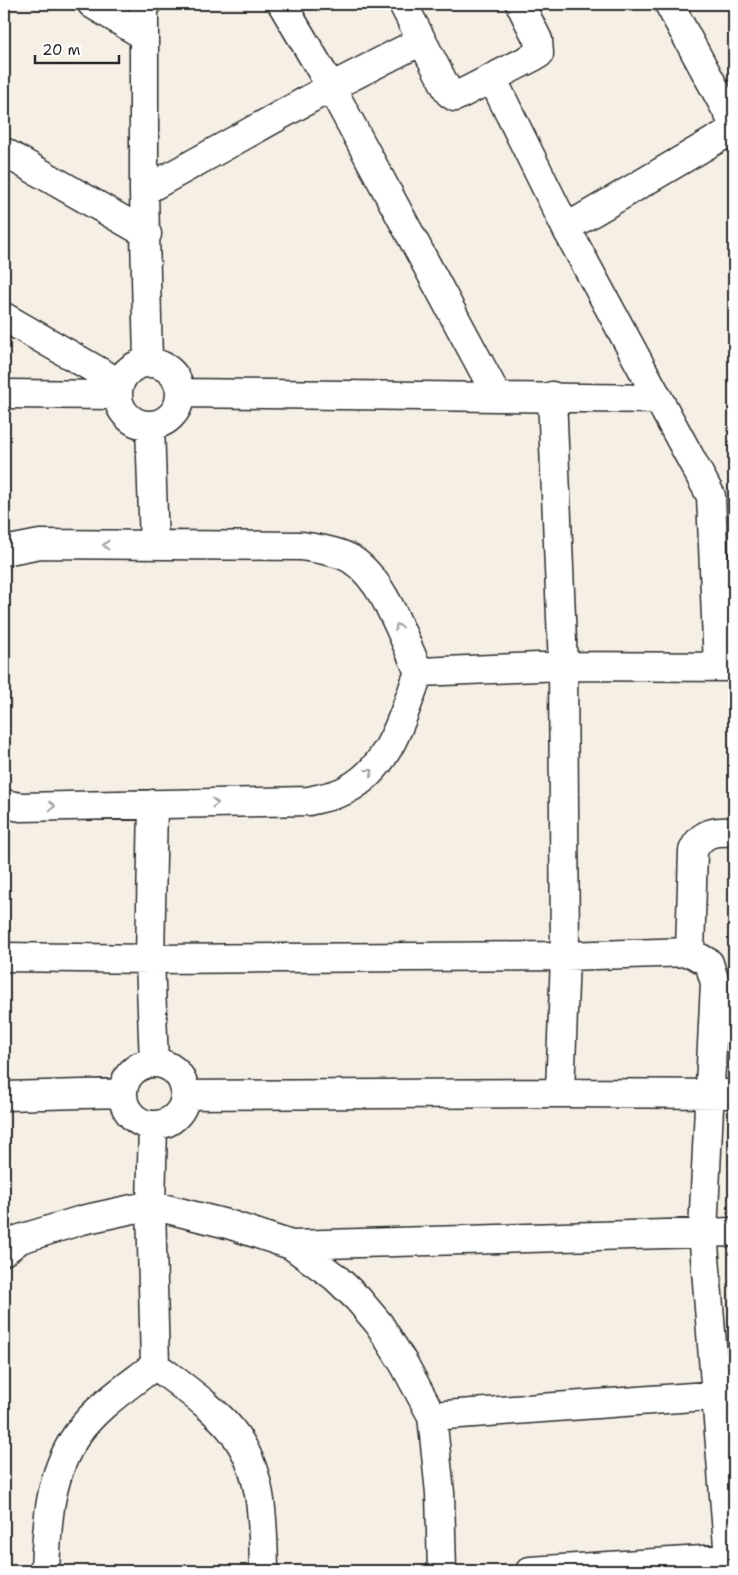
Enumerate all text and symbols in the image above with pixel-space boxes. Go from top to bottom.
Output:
scale bar [35,32,119,64]
text: 20 m [42,40,81,60]
one-way arrow [101,540,109,550]
one-way arrow [394,624,404,633]
one-way arrow [364,769,373,778]
one-way arrow [211,798,219,808]
one-way arrow [48,801,56,811]

